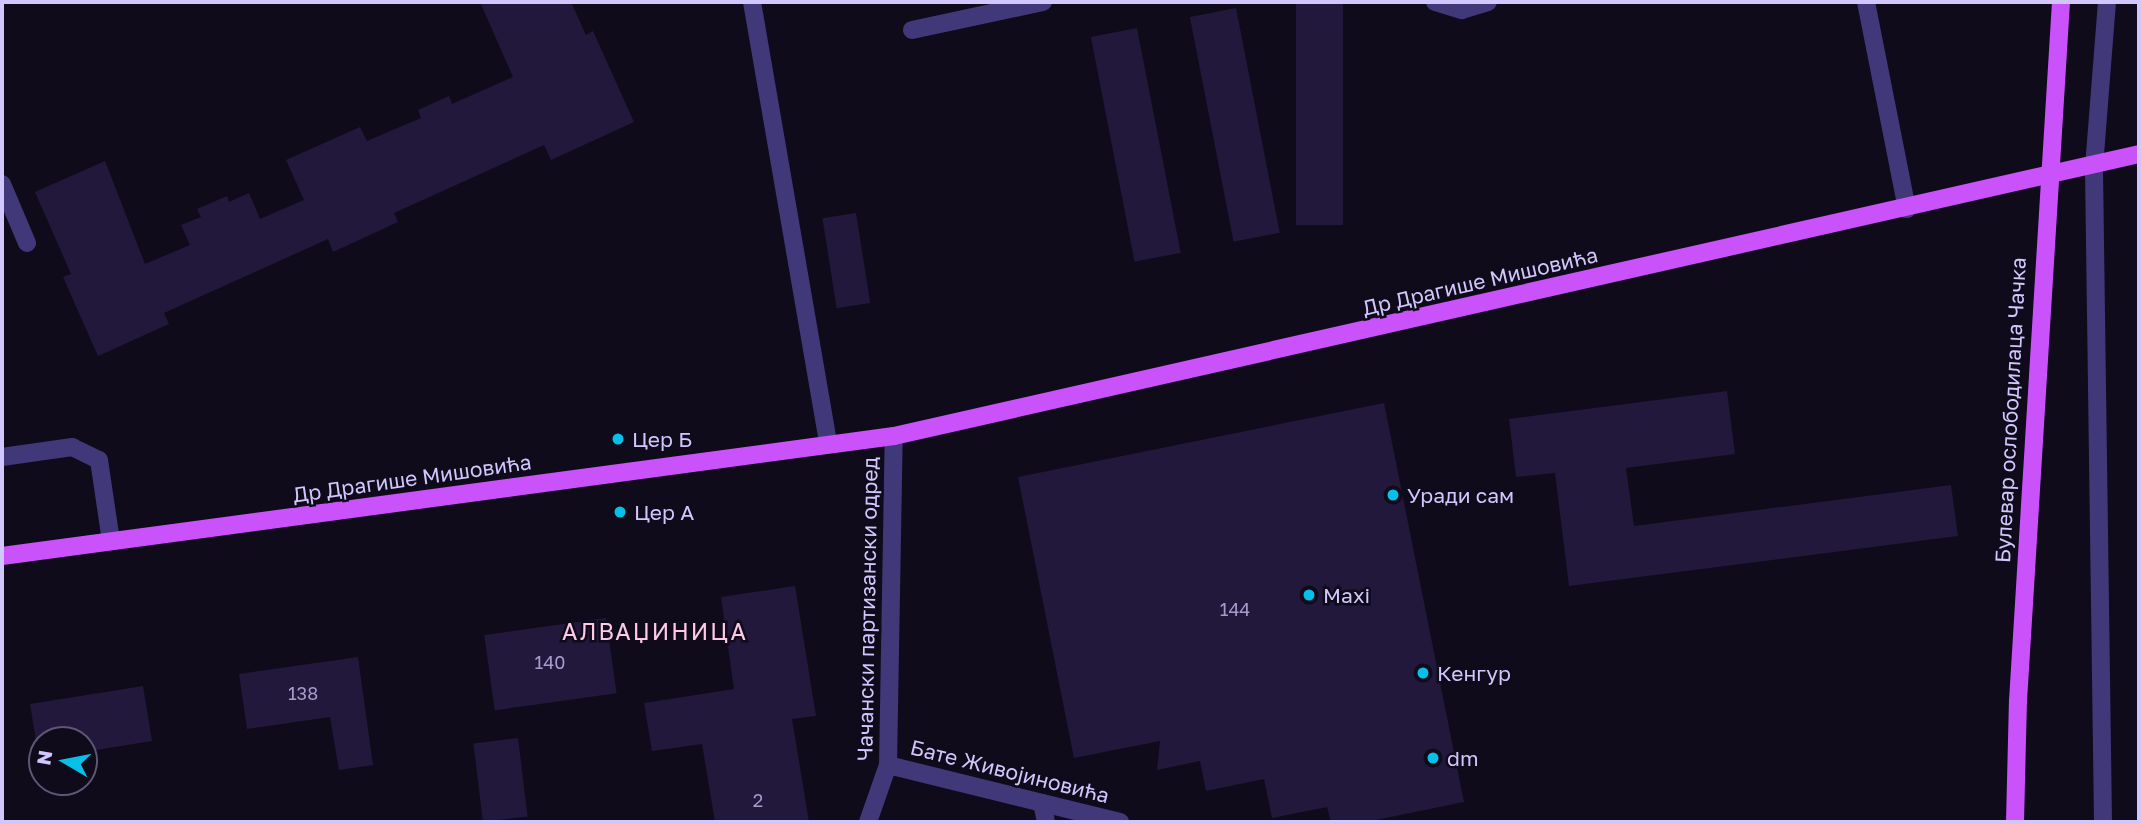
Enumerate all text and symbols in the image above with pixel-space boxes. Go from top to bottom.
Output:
street label: Др Драгише Мишовића [1360,242,1600,320]
street label: Булевар ослободилаца Чачка [1989,256,2031,564]
place label: Цер Б [632,426,692,452]
marker: Цер Б [610,431,626,447]
street label: Др Драгише Мишовића [291,449,533,507]
street label: Чачански партизански одред [852,457,882,761]
place label: Уради сам [1407,482,1514,508]
marker: Уради сам [1385,487,1401,503]
place label: Цер А [634,499,694,525]
marker: Цер А [612,504,628,520]
place label: Maxi [1323,582,1370,608]
marker: Maxi [1301,587,1317,603]
house number: 144 [1220,598,1250,620]
district label: АЛВАЏИНИЦА [563,617,747,645]
house number: 140 [535,651,565,673]
place label: Кенгур [1437,660,1511,686]
marker: Кенгур [1415,665,1431,681]
house number: 138 [288,682,318,704]
north arrow [28,726,98,796]
street label: Бате Живојиновића [908,734,1112,808]
place label: dm [1447,745,1478,771]
text: N [31,749,56,767]
marker: dm [1425,750,1441,766]
house number: 2 [753,789,763,811]

